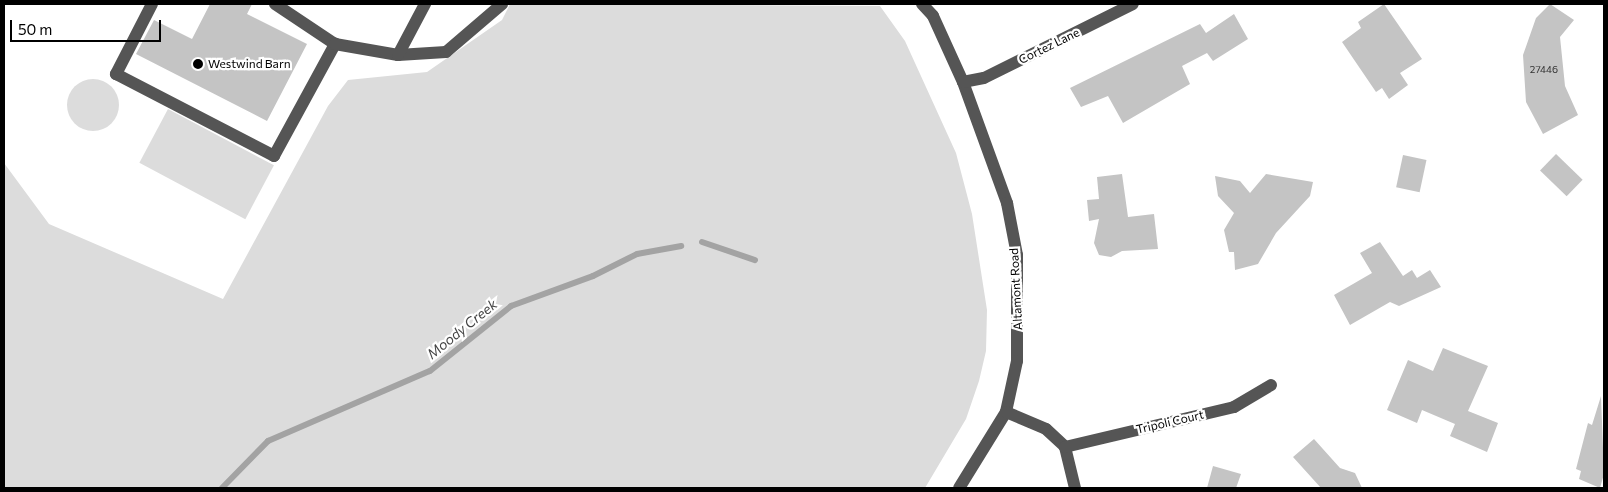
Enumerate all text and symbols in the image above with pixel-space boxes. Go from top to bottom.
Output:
scale bar [12,10,164,42]
text: 50 m [18,20,52,38]
street label: Cortez Lane [1016,25,1082,67]
place label: Westwind Barn [208,57,291,71]
marker: Westwind Barn [192,58,204,70]
house number: 27446 [1530,64,1558,76]
street label: Altamont Road [1007,248,1025,330]
water label: Moody Creek [424,296,500,362]
street label: Tripoli Court [1135,407,1205,437]

